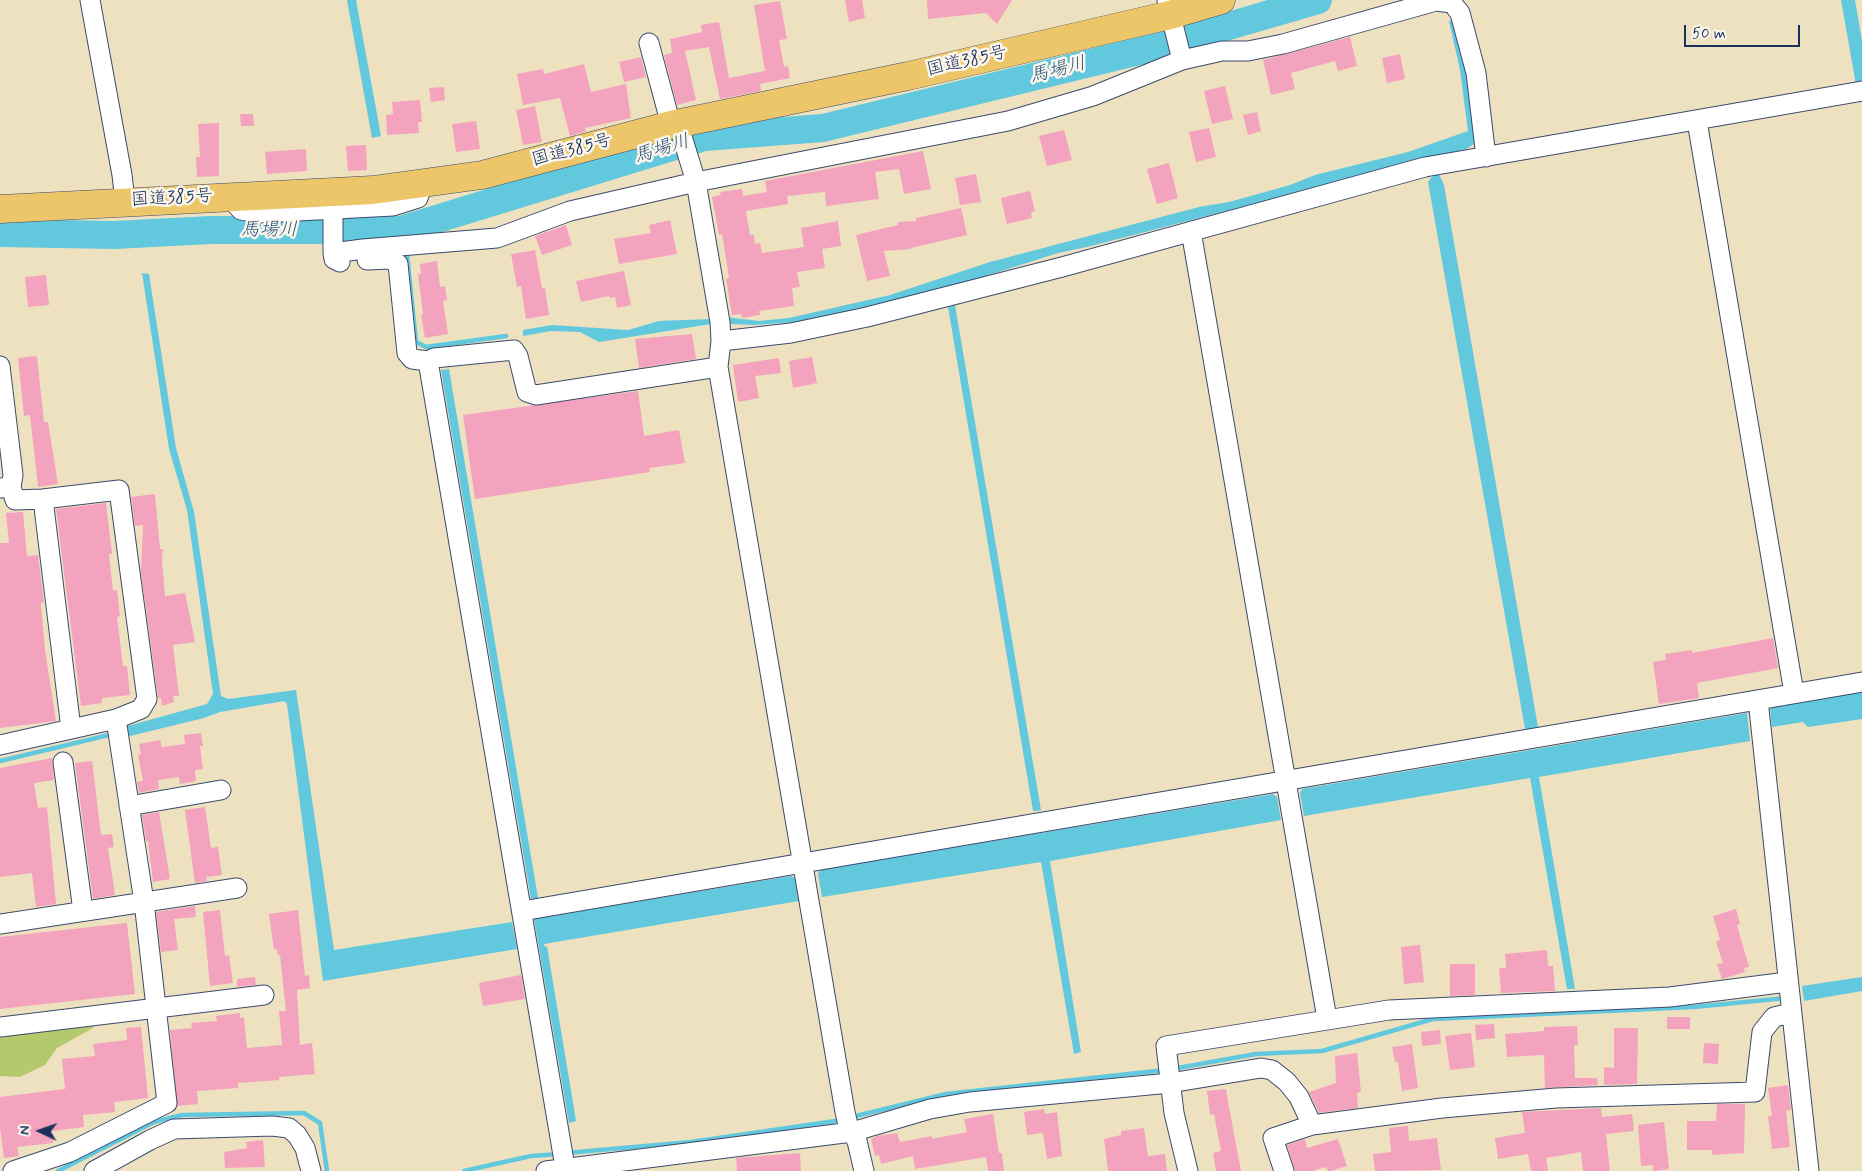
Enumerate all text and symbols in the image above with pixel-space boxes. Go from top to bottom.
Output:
scale bar [1687,15,1803,47]
text: 50 m [1692,24,1726,44]
street label: 国道385号 [925,42,1009,82]
water label: 馬場川 [1028,53,1088,89]
street label: 国道385号 [530,130,614,172]
water label: 馬場川 [631,131,693,169]
street label: 国道385号 [130,186,214,212]
water label: 馬場川 [241,220,297,242]
north arrow [15,1106,65,1156]
text: N [16,1125,34,1135]

